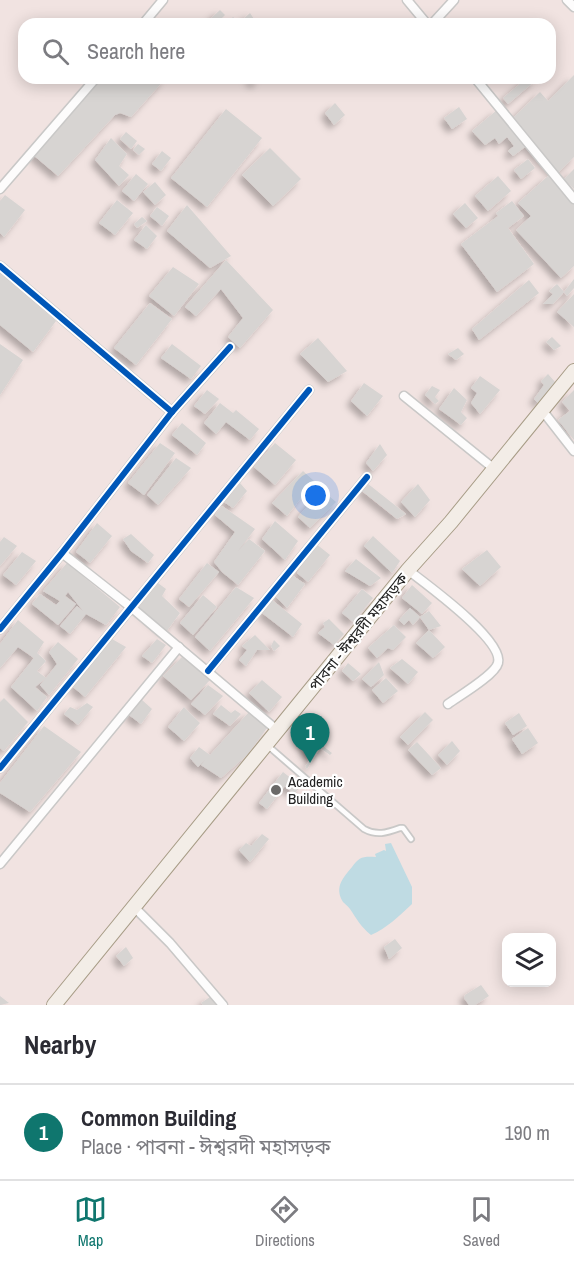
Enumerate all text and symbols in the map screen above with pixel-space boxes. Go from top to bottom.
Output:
search box [18,18,556,84]
icon: search [39,35,72,68]
text: Search here [87,36,185,66]
your location [301,481,330,510]
street label: পাবনা - ঈশ্বরদী মহাসড়ক [304,568,413,695]
pin: 1 [290,714,330,763]
place label: Academic Building [287,771,343,809]
marker: Academic Building [269,783,283,797]
map controls [502,933,556,987]
button: layers [502,933,556,987]
text: Nearby [24,1027,96,1062]
text: Common Building [81,1103,236,1133]
text: 1 [39,1119,48,1146]
text: 190 m [504,1119,550,1146]
text: Place · পাবনা - ঈশ্বরদী মহাসড়ক [81,1133,331,1160]
tab: Map [74,1193,107,1251]
tab: Directions [255,1193,315,1251]
tab: Saved [463,1193,500,1251]

